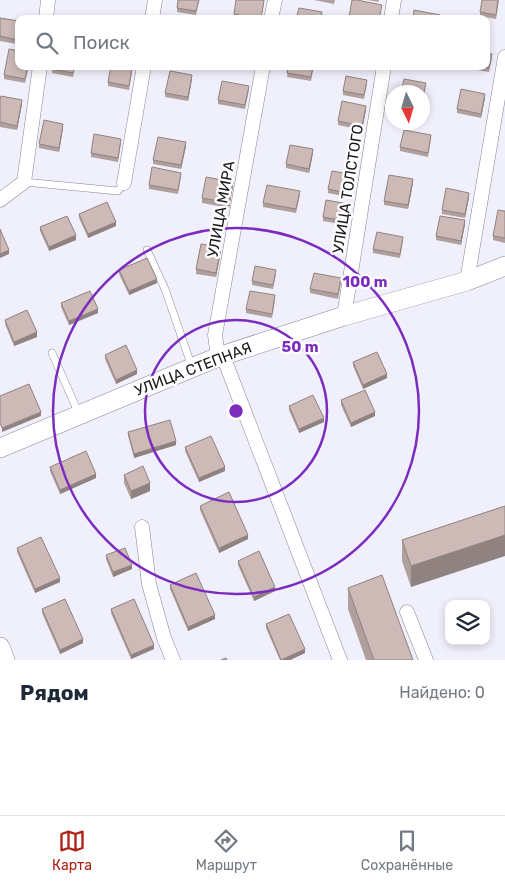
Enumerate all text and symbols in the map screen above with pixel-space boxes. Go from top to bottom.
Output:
search box [15,15,490,70]
icon: search [33,29,61,57]
text: Поиск [73,31,130,54]
north arrow [385,85,430,130]
street label: УЛИЦА ТОЛСТОГО [329,123,367,255]
street label: УЛИЦА МИРА [204,159,238,259]
text: 100 m [343,273,387,291]
street label: УЛИЦА СТЕПНАЯ [132,338,254,400]
text: 50 m [282,338,318,356]
centre of rings [227,402,245,420]
map controls [445,600,490,645]
button: layers [445,600,490,645]
text: Рядом [20,680,89,705]
text: Найдено: 0 [399,683,485,702]
tab: Карта [52,827,92,874]
tab: Маршрут [196,827,257,874]
tab: Сохранённые [361,827,453,874]

